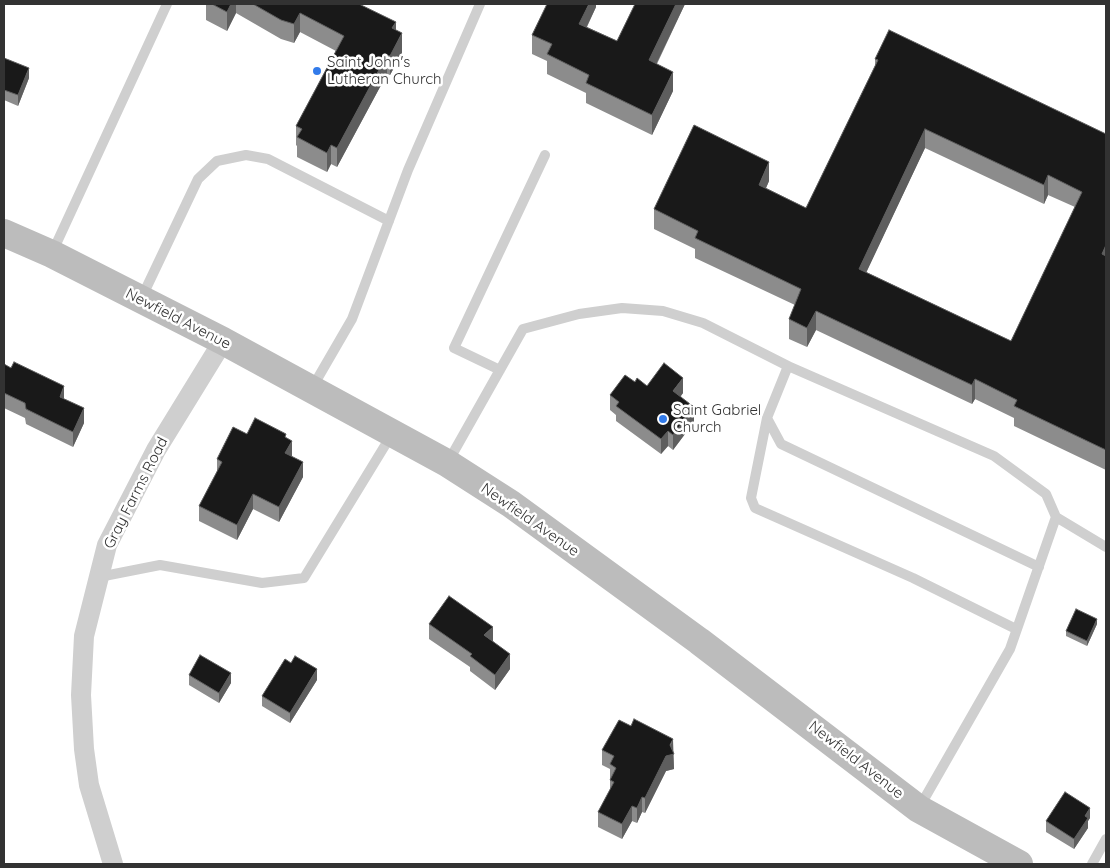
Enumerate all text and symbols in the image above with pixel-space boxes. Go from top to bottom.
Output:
place label: Saint John's Lutheran Church [327,53,442,88]
marker: Saint John's Lutheran Church [311,65,323,77]
street label: Newfield Avenue [122,285,234,353]
place label: Saint Gabriel Church [673,401,761,436]
marker: Saint Gabriel Church [657,413,669,425]
street label: Gray Farms Road [100,434,172,552]
street label: Newfield Avenue [478,479,582,561]
street label: Newfield Avenue [805,717,907,803]

